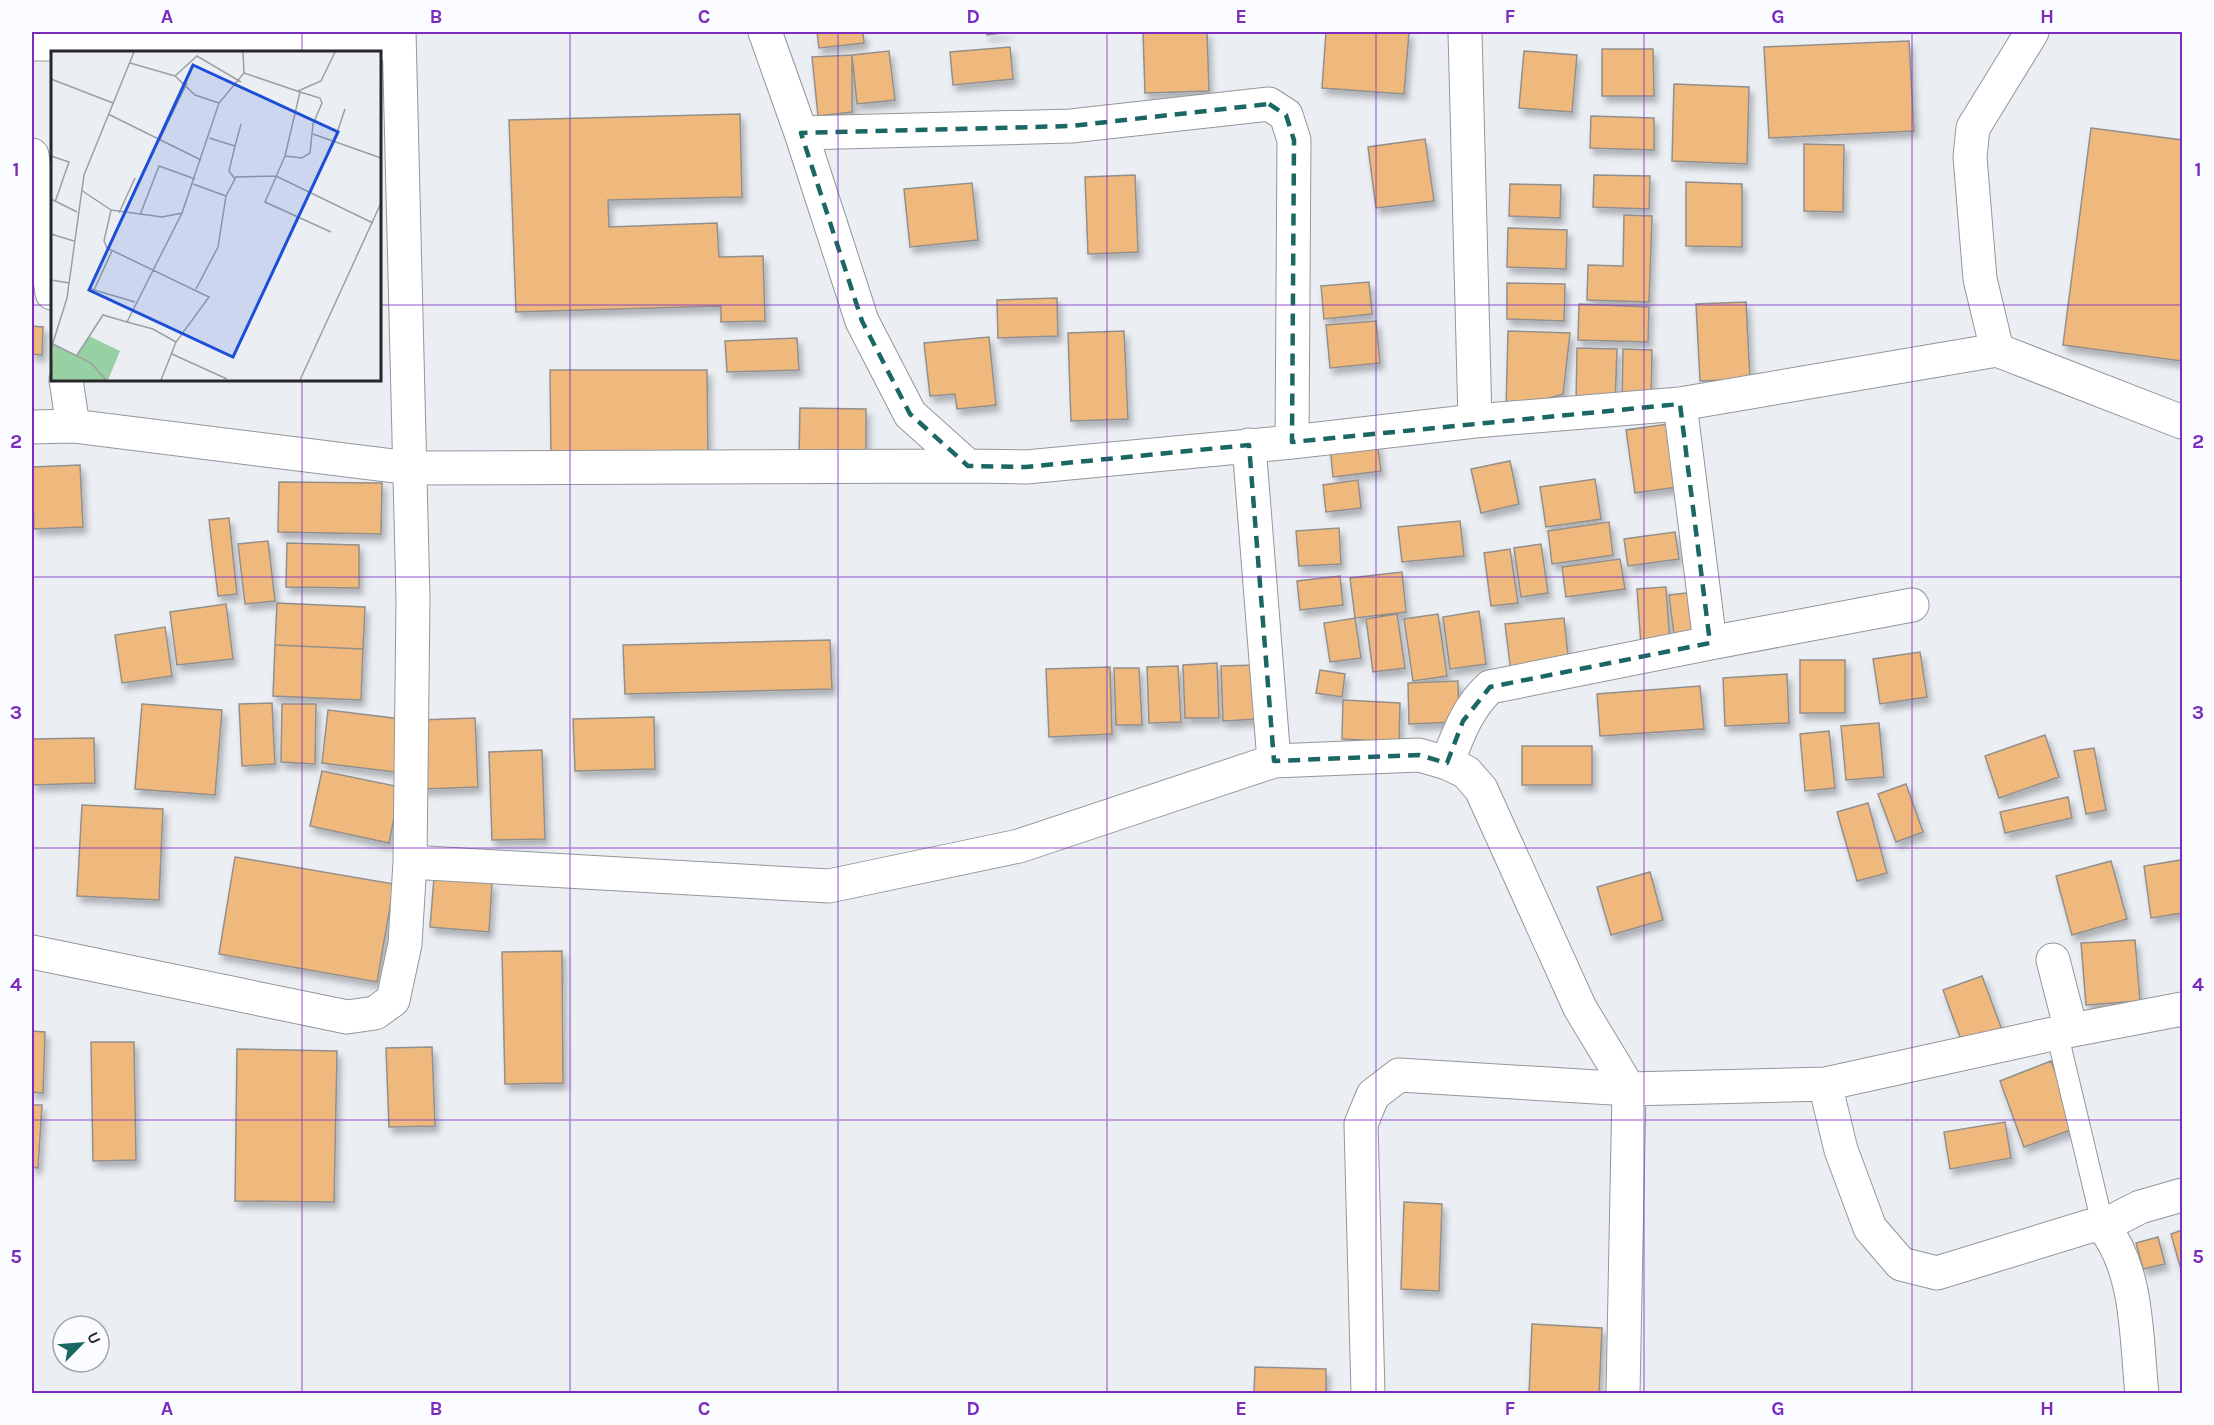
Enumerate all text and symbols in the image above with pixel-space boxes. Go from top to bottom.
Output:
text: A [161,5,174,28]
text: B [430,5,442,28]
text: C [698,5,710,28]
text: D [966,5,980,28]
text: E [1235,5,1247,28]
text: F [1505,5,1516,28]
text: G [1771,5,1785,28]
text: H [2040,5,2054,28]
inset map [51,51,381,381]
text: 1 [12,158,20,181]
text: 1 [2194,158,2202,181]
text: 2 [10,430,22,453]
text: 2 [2192,430,2204,453]
text: 3 [10,701,22,724]
text: 3 [2192,701,2204,724]
text: 4 [10,973,22,996]
text: 4 [2192,973,2204,996]
text: 5 [10,1245,22,1268]
text: 5 [2192,1245,2204,1268]
north arrow [51,1314,111,1374]
text: U [83,1329,105,1347]
text: A [161,1397,174,1420]
text: B [430,1397,442,1420]
text: C [698,1397,710,1420]
text: D [966,1397,980,1420]
text: E [1235,1397,1247,1420]
text: F [1505,1397,1516,1420]
text: G [1771,1397,1785,1420]
text: H [2040,1397,2054,1420]

